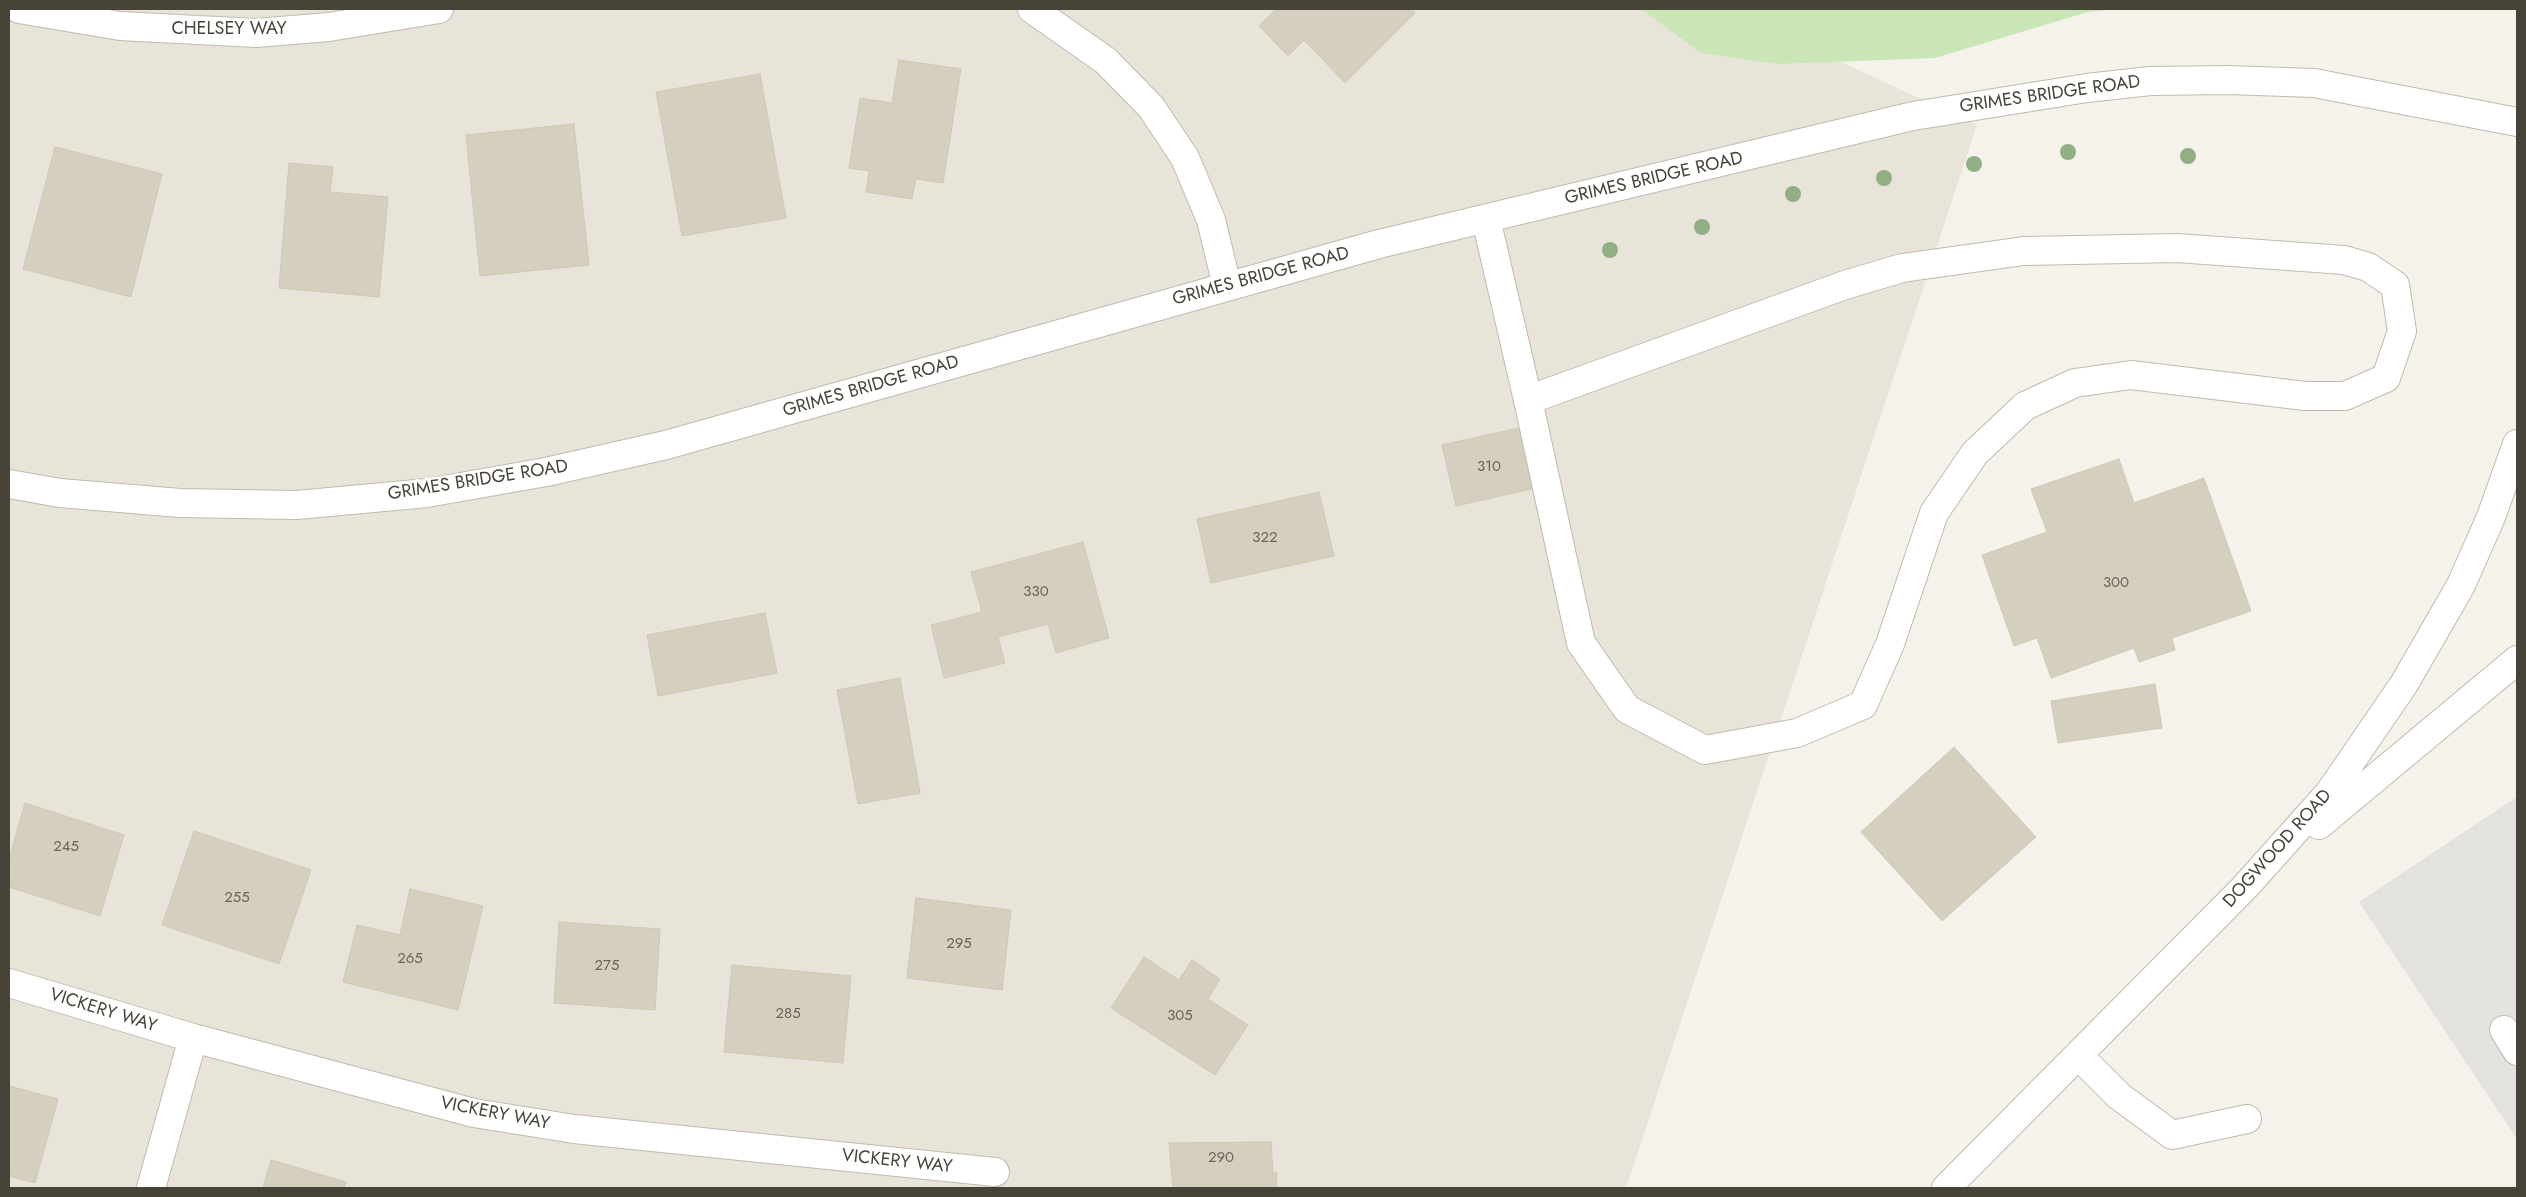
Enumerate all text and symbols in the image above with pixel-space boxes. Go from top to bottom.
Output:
street label: CHELSEY WAY [171,19,287,41]
street label: GRIMES BRIDGE ROAD [1958,72,2142,118]
street label: GRIMES BRIDGE ROAD [1563,148,1745,210]
street label: GRIMES BRIDGE ROAD [1170,243,1352,311]
street label: GRIMES BRIDGE ROAD [781,352,961,422]
street label: GRIMES BRIDGE ROAD [386,456,570,506]
house number: 310 [1477,458,1501,476]
house number: 322 [1252,529,1278,547]
house number: 300 [2103,574,2129,592]
house number: 330 [1023,583,1049,601]
street label: DOGWOOD ROAD [2219,786,2337,912]
house number: 245 [53,838,79,856]
house number: 255 [224,889,250,907]
house number: 295 [946,935,972,953]
house number: 265 [397,950,423,968]
house number: 275 [595,957,619,975]
street label: VICKERY WAY [47,984,159,1038]
house number: 285 [775,1005,801,1023]
house number: 305 [1167,1007,1193,1025]
street label: VICKERY WAY [438,1093,552,1135]
street label: VICKERY WAY [841,1145,953,1179]
house number: 290 [1208,1149,1234,1167]

